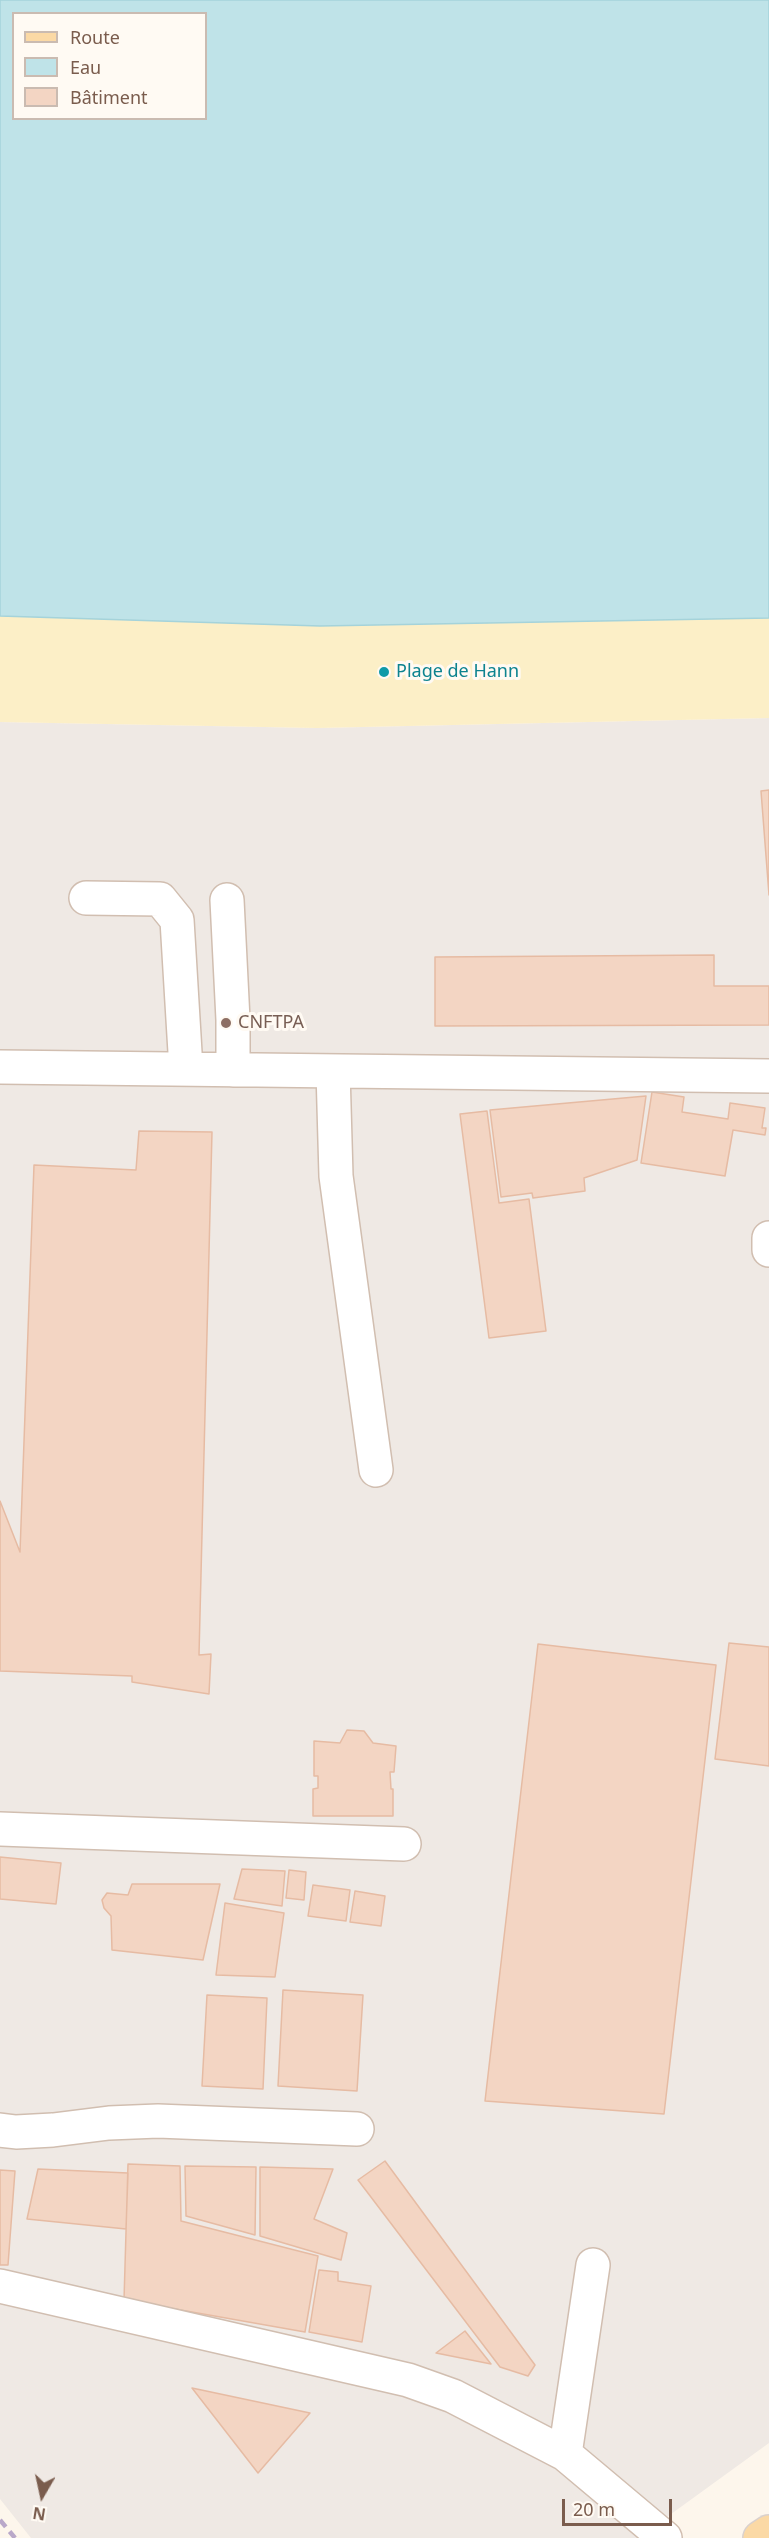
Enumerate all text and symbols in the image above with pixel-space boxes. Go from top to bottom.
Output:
legend [12,12,207,120]
text: Route [70,25,120,49]
text: Eau [70,55,101,79]
text: Bâtiment [70,85,148,109]
place label: Plage de Hann [396,661,519,683]
marker: Plage de Hann [377,665,391,679]
place label: CNFTPA [238,1012,304,1034]
marker: CNFTPA [219,1016,233,1030]
north arrow [12,2466,72,2526]
scale bar [565,2487,674,2525]
text: 20 m [573,2497,615,2521]
text: N [31,2502,47,2526]

